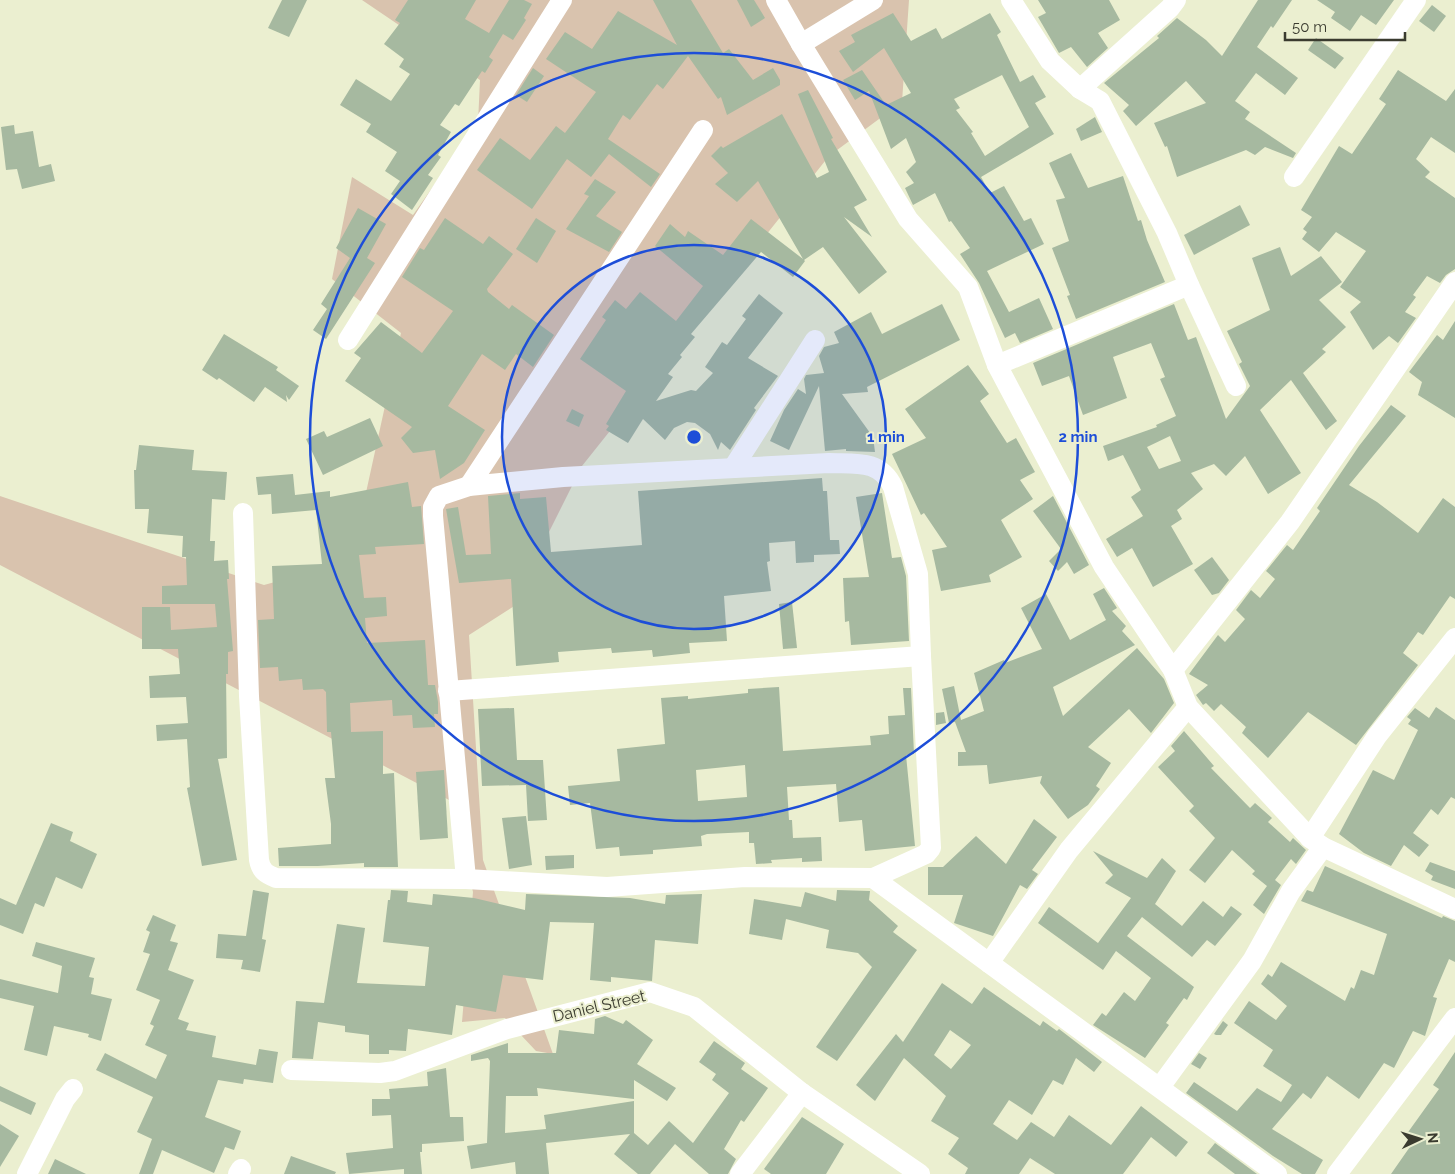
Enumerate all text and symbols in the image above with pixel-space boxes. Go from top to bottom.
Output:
scale bar [1285,10,1405,42]
text: 50 m [1292,18,1327,36]
centre of rings [685,428,703,446]
text: 1 min [867,428,905,446]
text: 2 min [1059,428,1097,446]
street label: Daniel Street [551,986,648,1026]
north arrow [1395,1114,1445,1164]
text: N [1425,1132,1441,1144]

